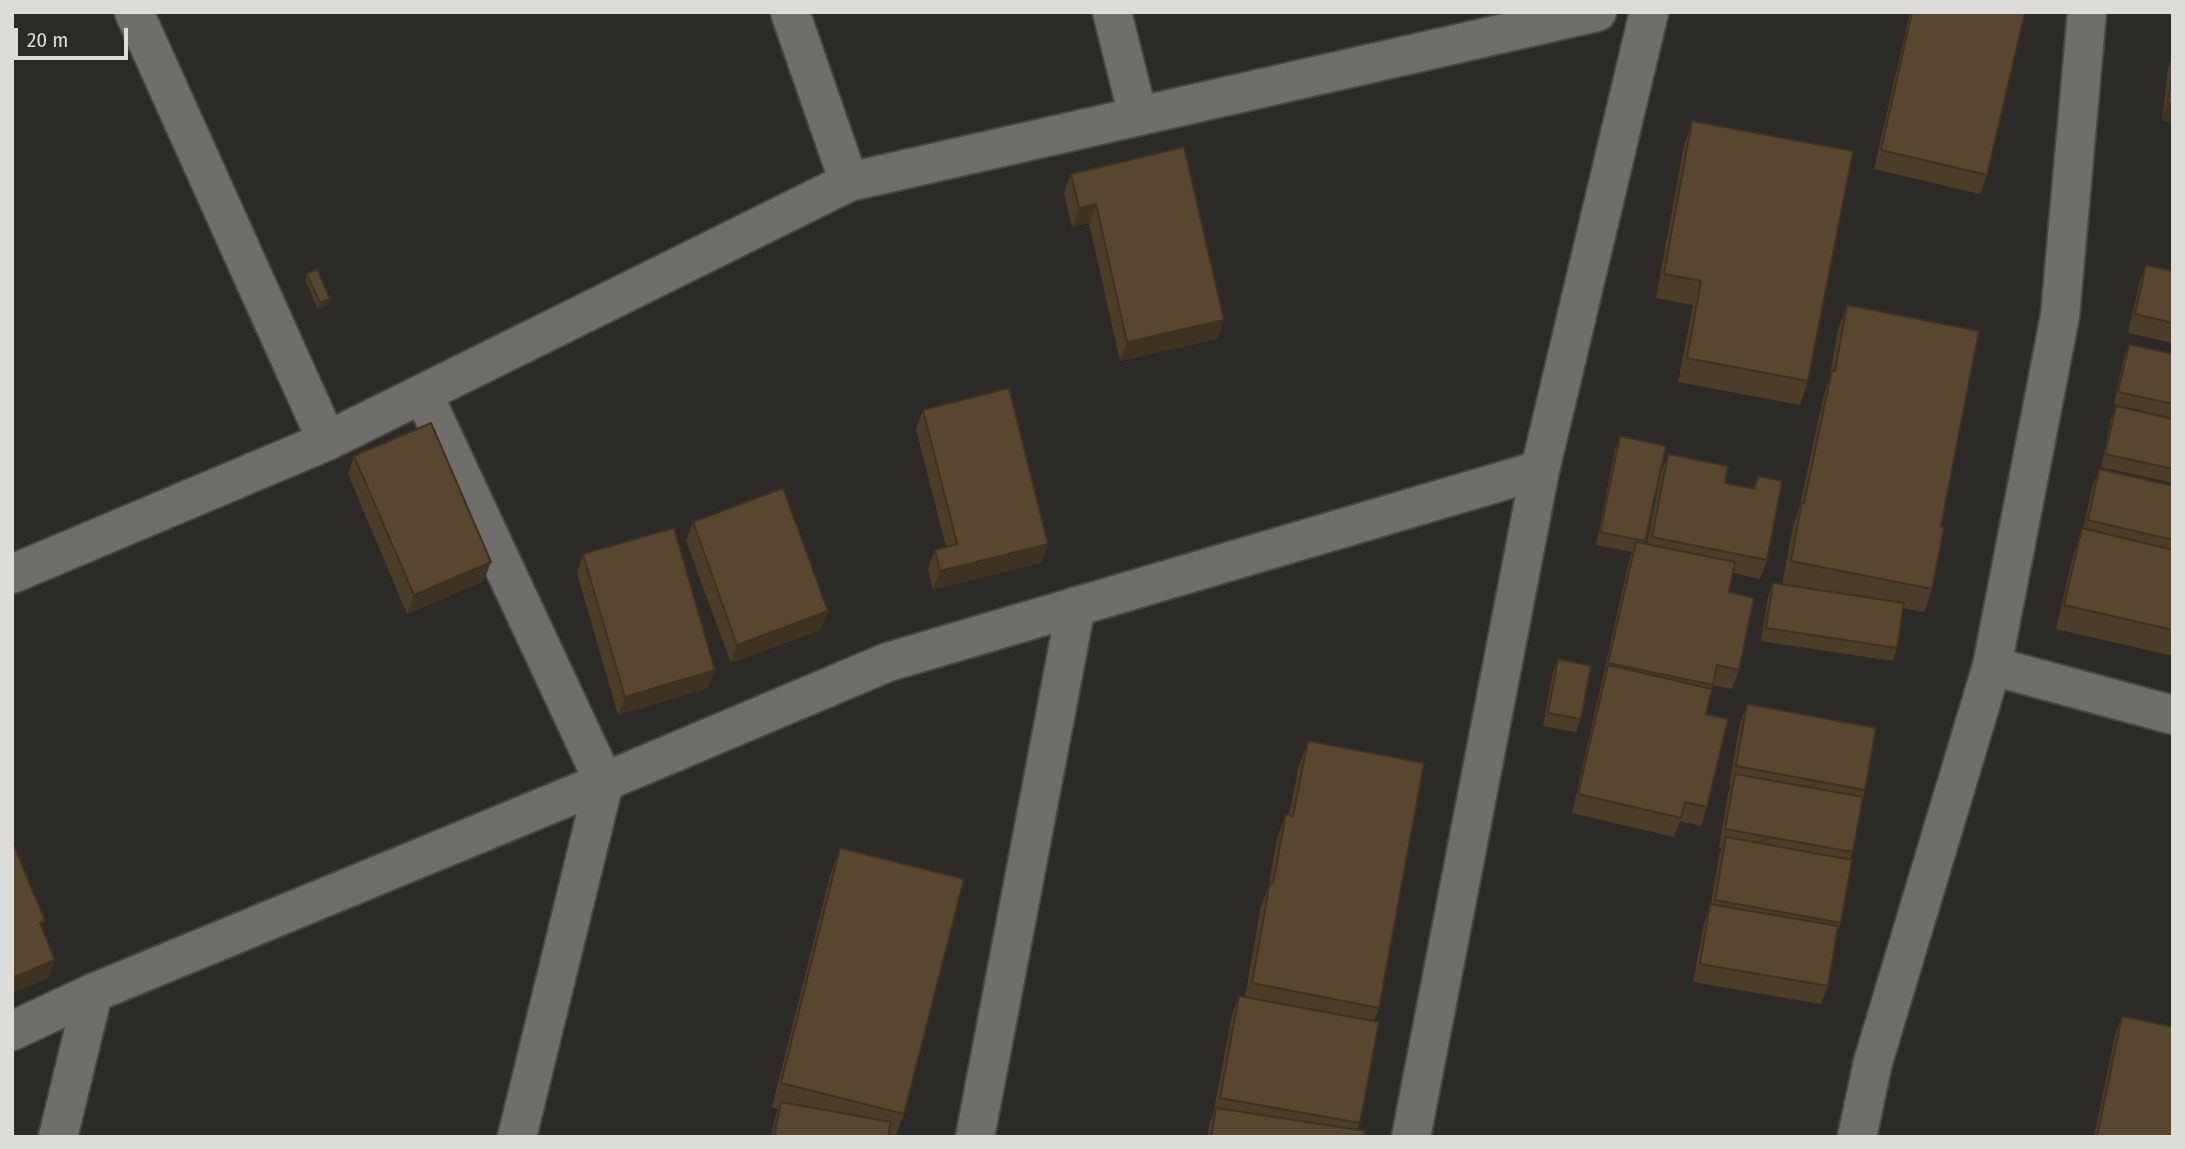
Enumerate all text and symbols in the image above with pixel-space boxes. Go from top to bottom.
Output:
scale bar [18,14,131,58]
text: 20 m [27,27,68,53]

